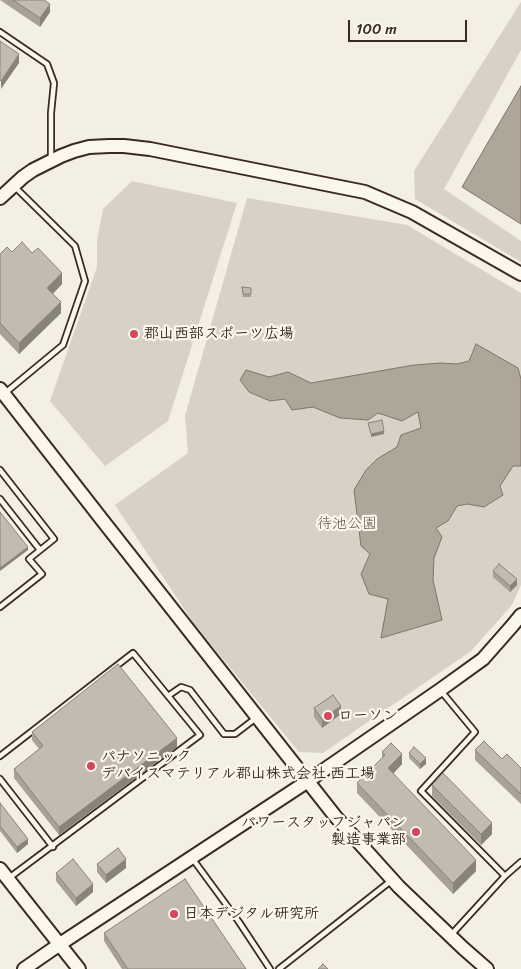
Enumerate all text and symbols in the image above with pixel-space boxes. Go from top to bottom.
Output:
scale bar [351,10,470,42]
text: 100 m [356,16,397,42]
place label: 郡山西部スポーツ広場 [144,325,294,343]
marker: 郡山西部スポーツ広場 [128,328,140,340]
park label: 待池公園 [317,515,377,533]
place label: ローソン [338,707,398,725]
marker: ローソン [322,710,334,722]
place label: パナソニック デバイスマテリアル郡山株式会社 西工場 [101,748,375,783]
marker: パナソニック デバイスマテリアル郡山株式会社 西工場 [85,760,97,772]
place label: パワースタッフジャパン 製造事業部 [241,814,406,849]
marker: パワースタッフジャパン 製造事業部 [410,826,422,838]
place label: 日本デジタル研究所 [184,905,319,923]
marker: 日本デジタル研究所 [168,908,180,920]

